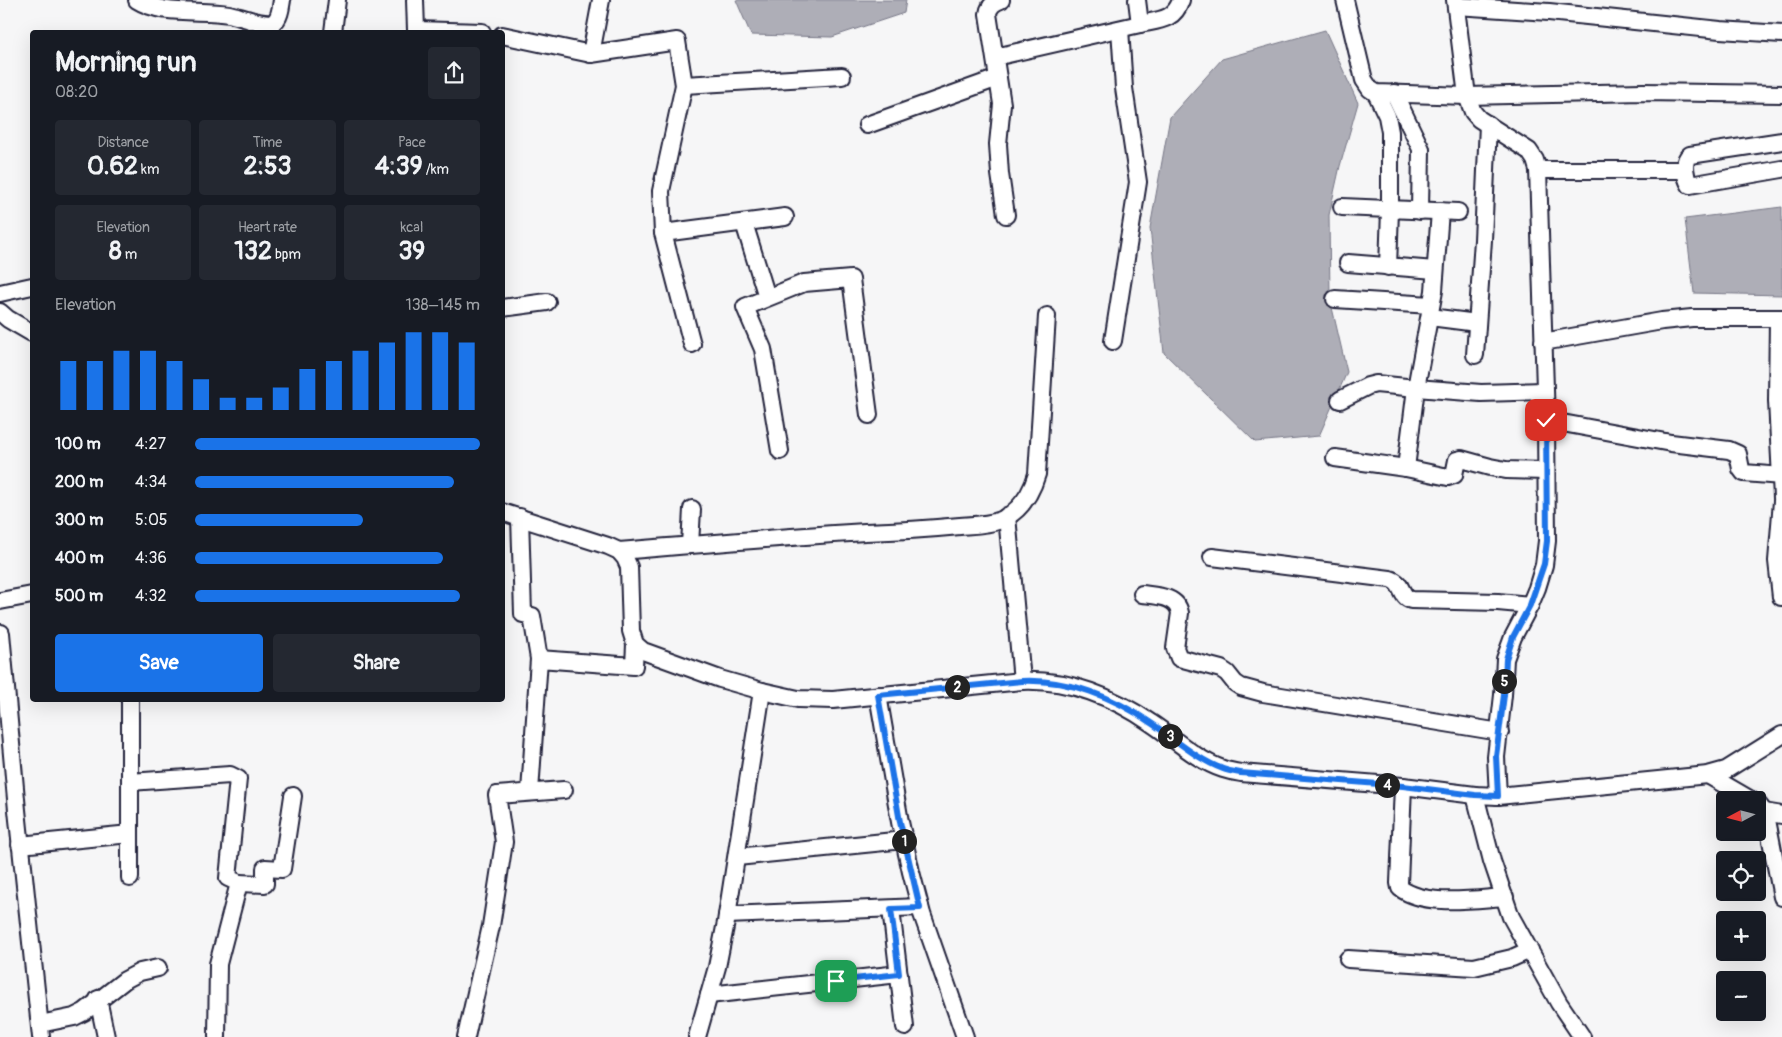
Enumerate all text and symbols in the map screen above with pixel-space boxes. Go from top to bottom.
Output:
text: Morning run [55,45,197,80]
button: share [428,47,480,99]
text: 08:20 [55,82,98,102]
text: Distance [98,134,149,151]
text: Time [253,134,282,151]
text: Pace [398,134,426,151]
text: 0.62 [87,151,138,182]
text: 2:53 [243,151,292,182]
text: 4:39 [375,151,423,182]
text: km [138,161,159,178]
text: /km [423,161,449,178]
text: Elevation [96,219,150,236]
text: Heart rate [238,219,297,236]
text: kcal [400,219,423,236]
text: 8 [109,236,122,267]
text: 132 [234,236,272,267]
text: 39 [398,236,425,267]
text: m [122,246,137,263]
text: bpm [272,246,301,263]
text: Elevation [55,295,116,315]
text: 138–145 m [405,295,480,315]
pin [1525,399,1567,441]
icon: check [1532,406,1560,434]
text: 100 m [55,434,101,454]
text: 4:27 [135,434,166,454]
text: 200 m [55,472,103,492]
text: 4:34 [135,472,167,492]
text: 300 m [55,510,103,530]
text: 5:05 [135,510,168,530]
text: 400 m [55,548,104,568]
text: 4:36 [135,548,167,568]
text: 500 m [55,586,103,606]
text: 4:32 [135,586,166,606]
button: Save [55,634,263,692]
button: Share [273,634,480,692]
pin: 5 [1492,668,1516,694]
text: 5 [1501,673,1508,690]
pin: 2 [944,674,970,700]
text: 2 [954,679,961,696]
pin: 3 [1158,724,1182,748]
text: 3 [1167,728,1174,745]
pin: 4 [1374,772,1400,798]
text: 4 [1383,777,1392,794]
north arrow [1716,791,1766,841]
map controls [1716,791,1766,1021]
pin: 1 [892,828,916,854]
text: 1 [902,833,907,850]
button: locate [1716,851,1766,901]
button: + [1716,911,1766,961]
pin [815,960,857,1002]
icon: arrive [822,967,850,995]
button: − [1716,971,1766,1021]

